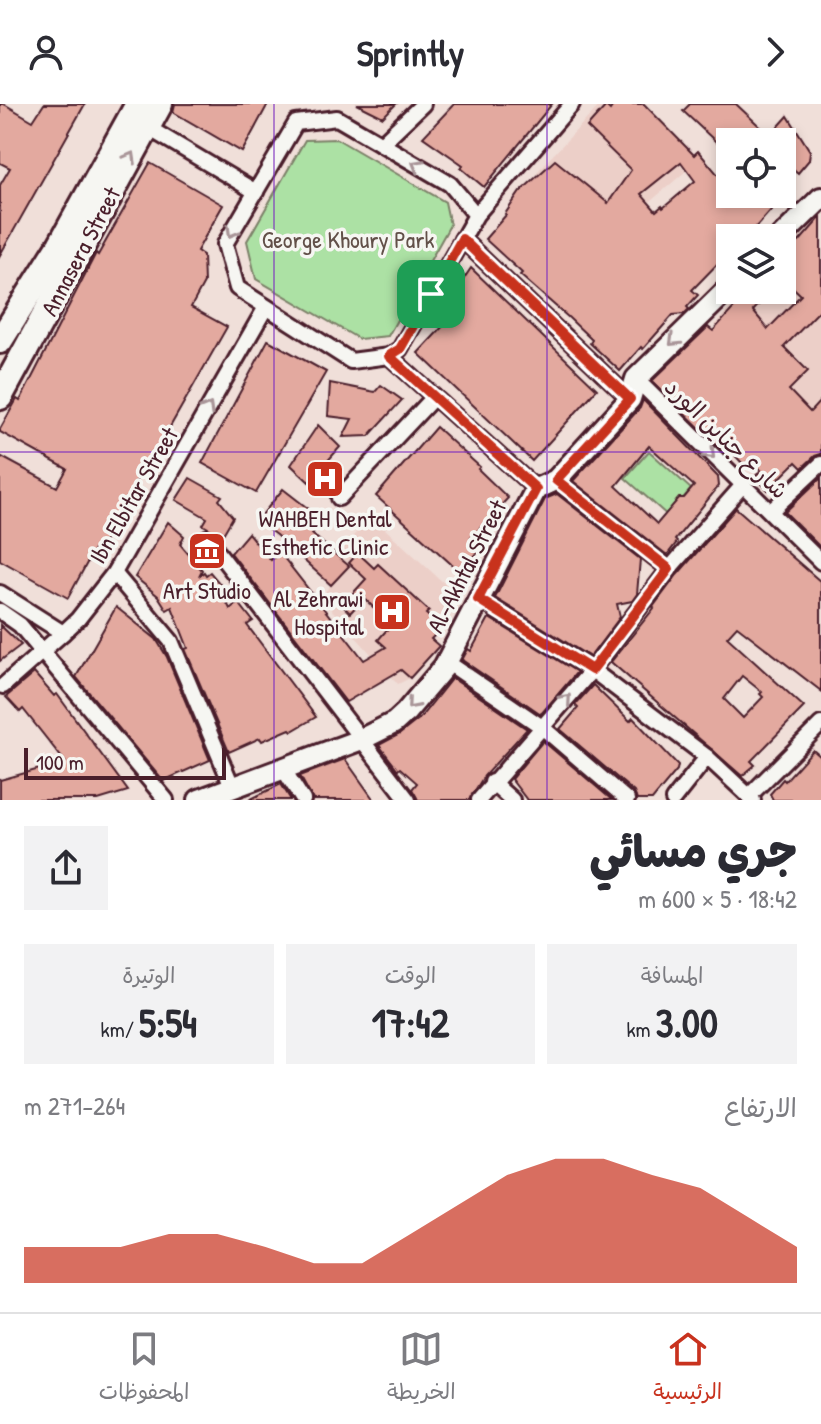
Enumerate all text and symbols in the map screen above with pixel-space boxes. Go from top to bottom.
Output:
text: Sprintly [357,28,464,77]
icon: person [24,30,68,74]
icon: forward [753,30,797,74]
map controls [716,128,796,304]
button: locate [716,128,796,208]
one-way arrow [121,151,137,165]
one-way arrow [411,159,426,175]
street label: Annasera Street [33,180,128,321]
one-way arrow [226,223,242,238]
park label: George Khoury Park [262,223,434,255]
button: layers [716,224,796,304]
pin [397,260,465,328]
icon: arrive [409,272,453,316]
one-way arrow [669,332,683,347]
street label: شارع جناين الورد [657,371,796,507]
one-way arrow [198,402,214,417]
street label: Ibn Elbitar Street [81,420,185,569]
one-way arrow [701,445,715,459]
hospital icon: WAHBEH Dental Esthetic Clinic [304,458,346,500]
street label: Al-Akhtal Street [419,493,514,638]
place label: WAHBEH Dental Esthetic Clinic [258,502,392,562]
museum icon: Art Studio [186,530,228,572]
place label: Art Studio [163,574,251,606]
place label: Al Zehrawi Hospital [273,582,365,642]
hospital icon: Al Zehrawi Hospital [371,591,413,633]
one-way arrow [557,693,571,708]
one-way arrow [407,695,421,710]
scale bar [24,744,226,780]
text: 100 m [36,747,84,777]
text: جري مسائي [589,821,797,881]
button: share [24,826,108,910]
text: 18:42 · 5 × 600 m [638,881,797,916]
text: الوتيرة [122,960,175,990]
text: الوقت [385,960,436,990]
text: المسافة [641,960,704,990]
text: 5:54 [139,995,197,1049]
text: 17:42 [372,995,449,1049]
text: 3.00 [656,995,718,1049]
text: /km [101,1014,139,1044]
text: km [626,1014,656,1044]
text: 264–271 m [24,1088,125,1123]
text: الارتفاع [724,1090,797,1125]
tab: المحفوظات [99,1327,189,1411]
tab: الخريطة [387,1327,456,1411]
tab: الرئيسية [653,1327,722,1411]

